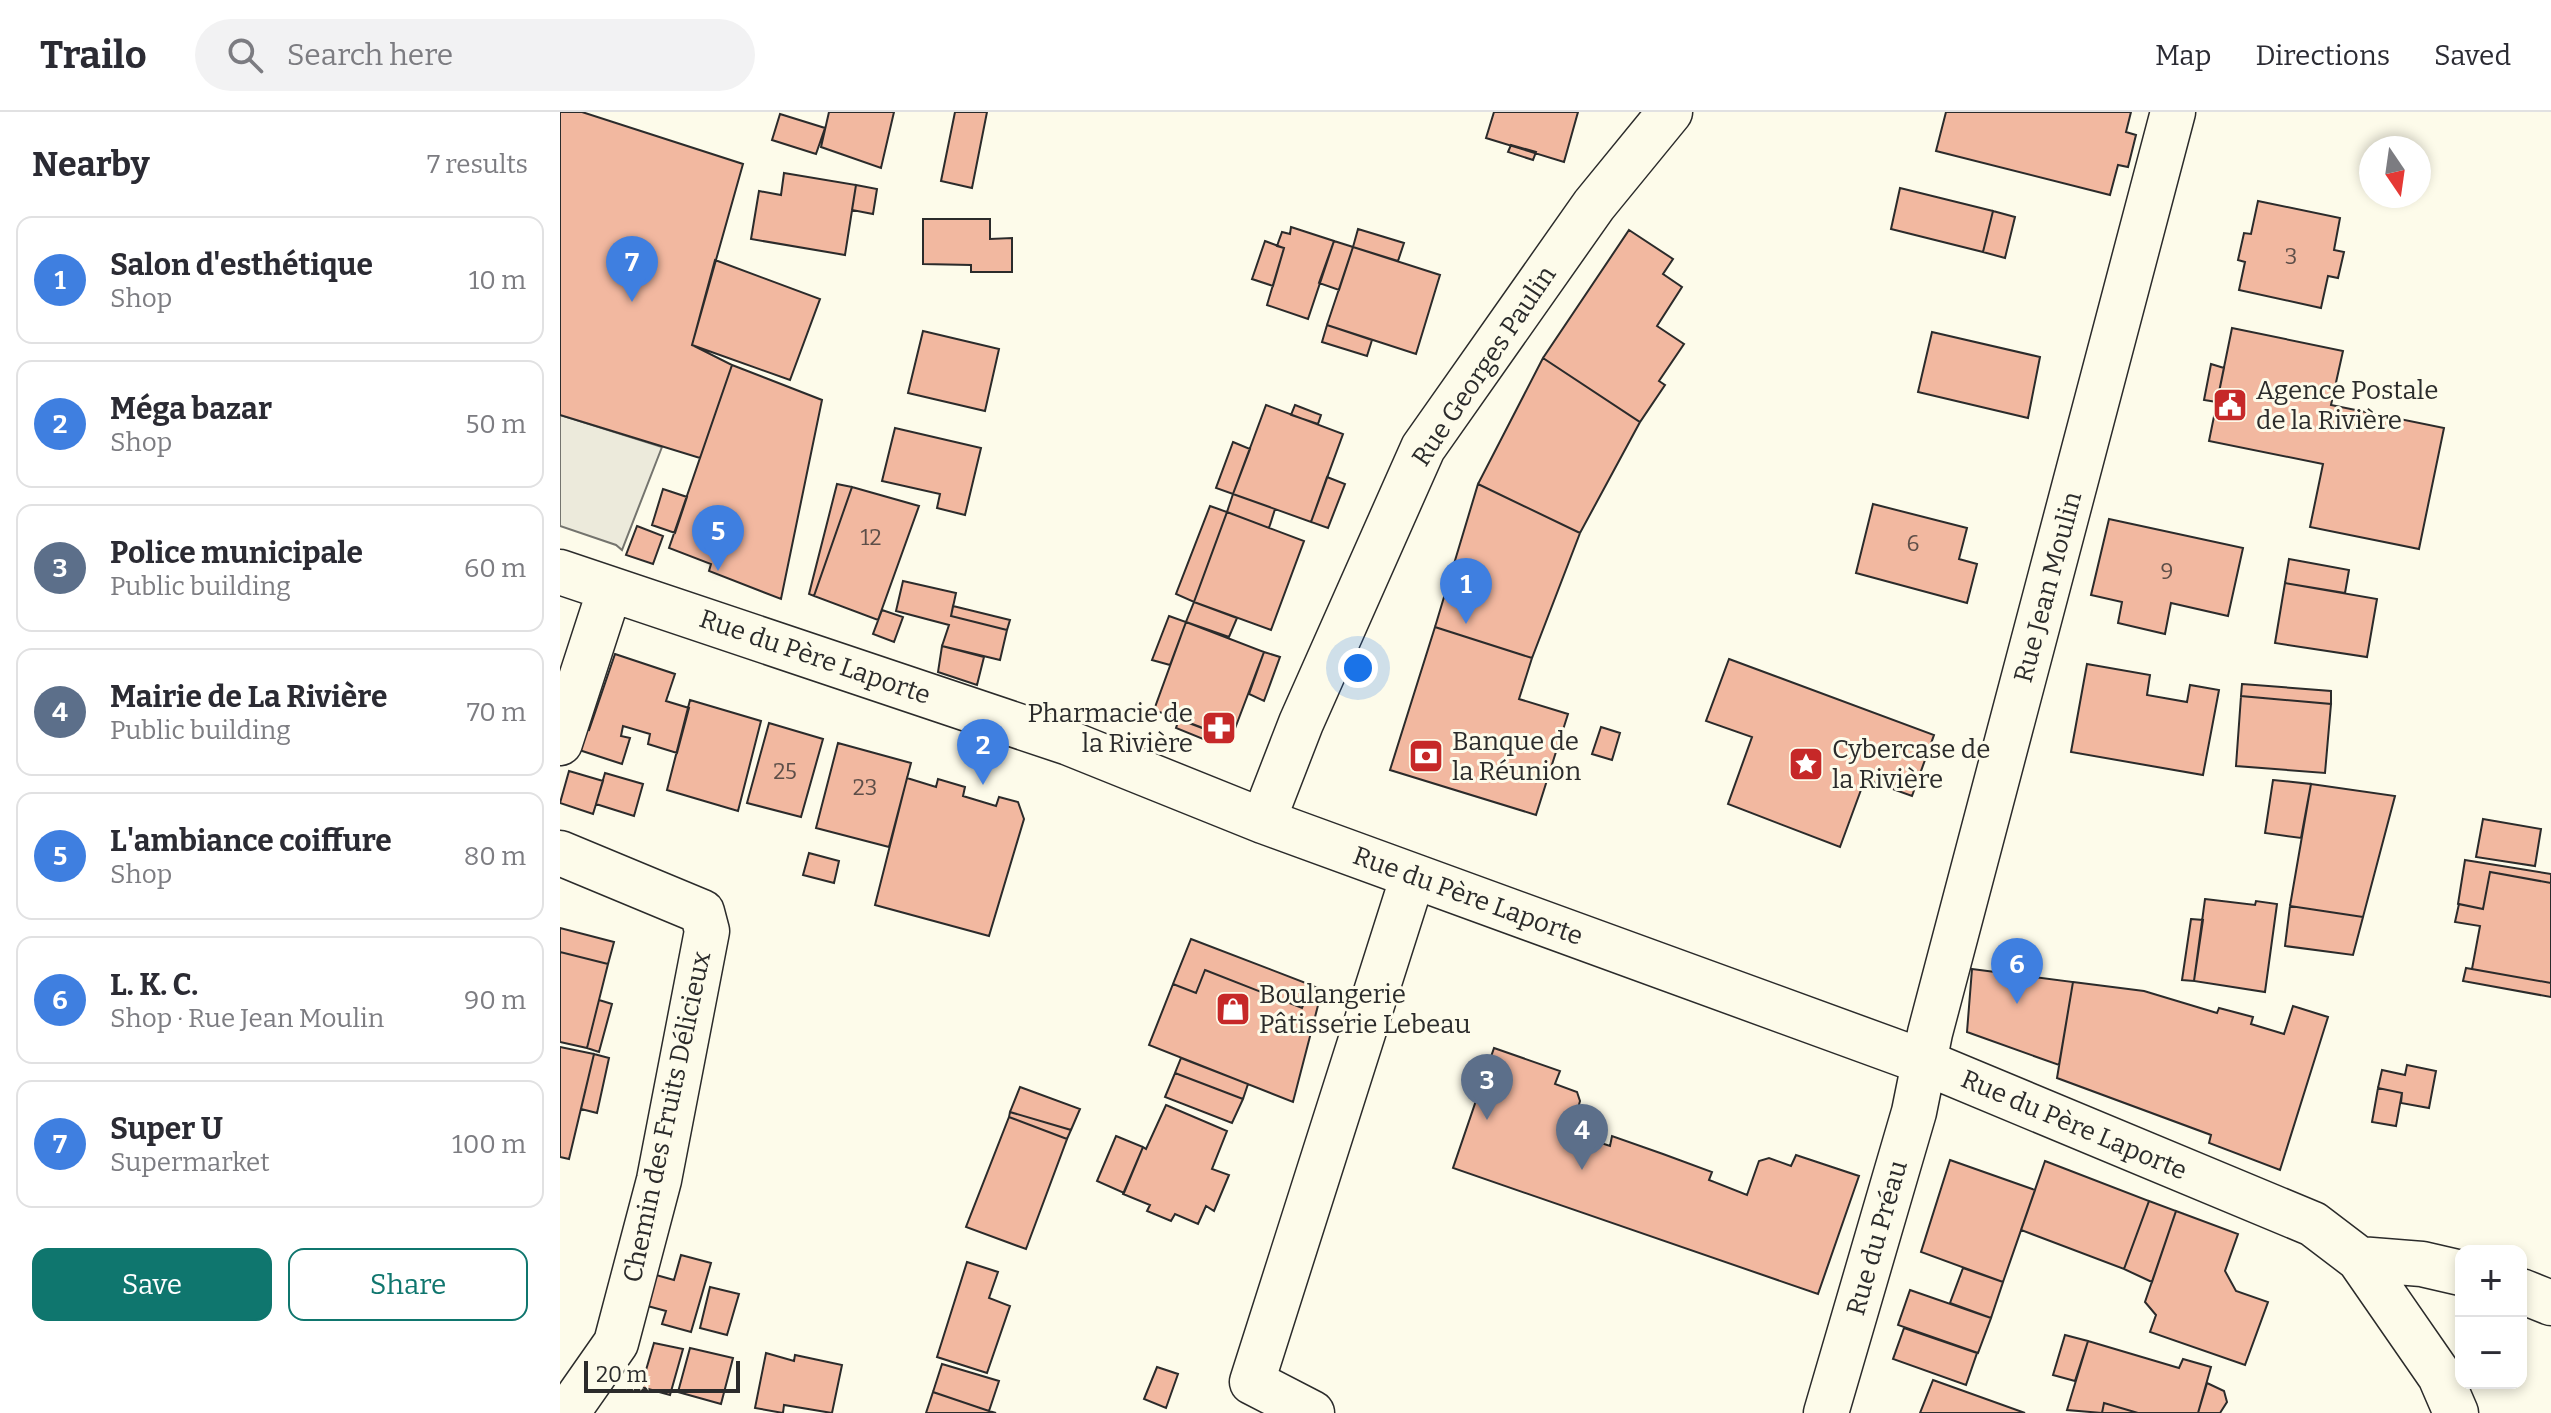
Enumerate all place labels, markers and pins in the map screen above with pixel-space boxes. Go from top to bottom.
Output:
pin: 7 [606,236,658,302]
place label: Agence Postale de la Rivière [2256,375,2438,436]
public building icon: Agence Postale de la Rivière [2211,386,2249,424]
pin: 5 [692,505,744,571]
pin: 1 [1440,558,1492,624]
place label: Pharmacie de la Rivière [1027,698,1193,759]
pharmacy icon: Pharmacie de la Rivière [1200,709,1238,747]
pin: 2 [957,719,1009,785]
place label: Banque de la Réunion [1452,726,1582,787]
place label: Cybercase de la Rivière [1832,734,1990,795]
bank icon: Banque de la Réunion [1407,737,1445,775]
place icon: Cybercase de la Rivière [1787,745,1825,783]
pin: 6 [1991,938,2043,1004]
place label: Boulangerie Pâtisserie Lebeau [1259,979,1471,1040]
shop icon: Boulangerie Pâtisserie Lebeau [1214,990,1252,1028]
pin: 3 [1461,1054,1513,1120]
pin: 4 [1556,1104,1608,1170]

